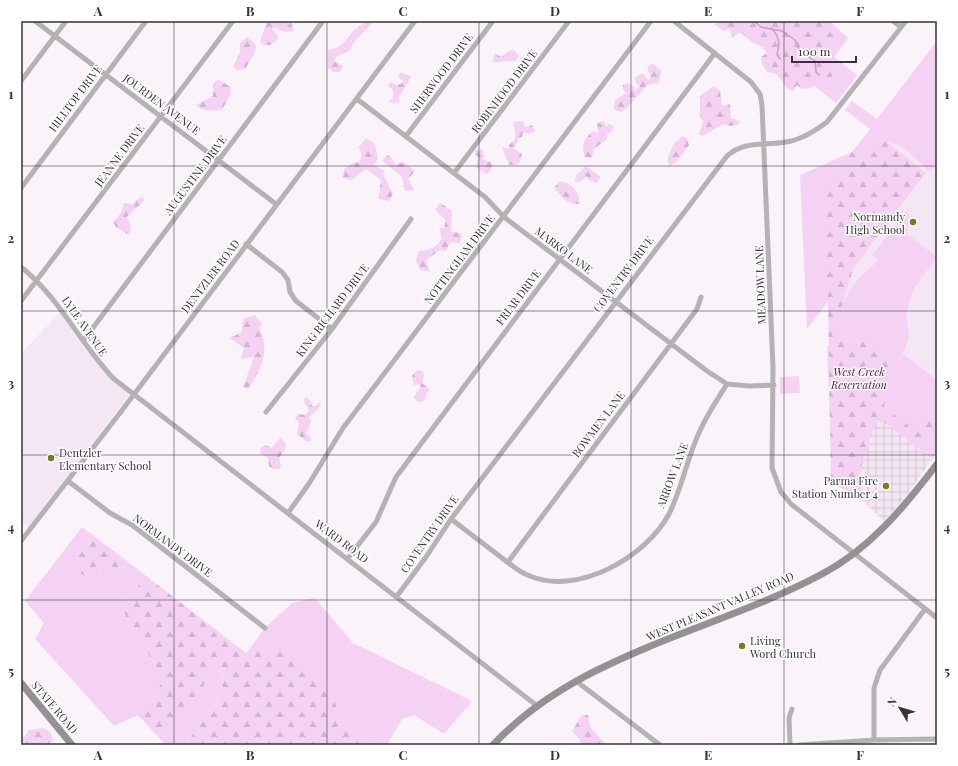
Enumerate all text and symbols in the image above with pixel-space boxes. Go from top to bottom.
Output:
text: A [93,2,103,19]
text: B [246,2,255,19]
text: C [398,2,408,19]
text: D [550,2,560,19]
text: E [704,2,712,19]
text: F [856,2,864,19]
street label: SHERWOOD DRIVE [406,30,476,116]
scale bar [792,38,856,64]
text: 100 m [798,43,831,59]
street label: ROBINHOOD DRIVE [468,46,541,136]
street label: HILLTOP DRIVE [45,61,105,135]
street label: JOURDEN AVENUE [120,69,204,138]
text: 1 [9,85,14,102]
text: 1 [945,85,950,102]
street label: JEANNE DRIVE [90,121,148,190]
street label: AUGUSTINE DRIVE [160,132,230,219]
place label: Normandy High School [846,209,905,237]
street label: NOTTINGHAM DRIVE [420,211,498,307]
marker: Normandy High School [908,217,918,227]
street label: MARKO LANE [532,223,596,277]
text: 2 [8,229,15,246]
text: 2 [944,229,951,246]
street label: COVENTRY DRIVE [589,233,657,315]
street label: DENTZLER ROAD [177,236,243,316]
street label: MEADOW LANE [751,245,769,325]
street label: KING RICHARD DRIVE [292,260,372,359]
street label: FRIAR DRIVE [492,266,544,328]
street label: LYLE AVENUE [59,293,111,359]
park label: West Creek Reservation [830,364,887,392]
text: 3 [8,374,14,391]
text: 3 [944,374,950,391]
street label: BOWMEN LANE [568,388,628,460]
street label: ARROW LANE [652,440,691,511]
place label: Dentzler Elementary School [59,445,151,473]
marker: Dentzler Elementary School [46,453,56,463]
place label: Parma Fire Station Number 4 [792,473,879,501]
marker: Parma Fire Station Number 4 [881,481,891,491]
street label: COVENTRY DRIVE [397,492,462,576]
street label: NORMANDY DRIVE [130,510,216,580]
street label: WARD ROAD [311,515,372,566]
text: 4 [8,518,15,535]
text: 4 [944,518,951,535]
street label: WEST PLEASANT VALLEY ROAD [643,568,796,644]
place label: Living Word Church [749,633,816,661]
marker: Living Word Church [737,641,747,651]
text: 5 [8,662,14,679]
text: 5 [944,662,950,679]
street label: STATE ROAD [28,677,82,737]
north arrow [880,688,920,728]
text: N [883,694,900,709]
text: A [93,746,103,763]
text: B [246,746,255,763]
text: C [398,746,408,763]
text: D [550,746,560,763]
text: E [704,746,712,763]
text: F [856,746,864,763]

